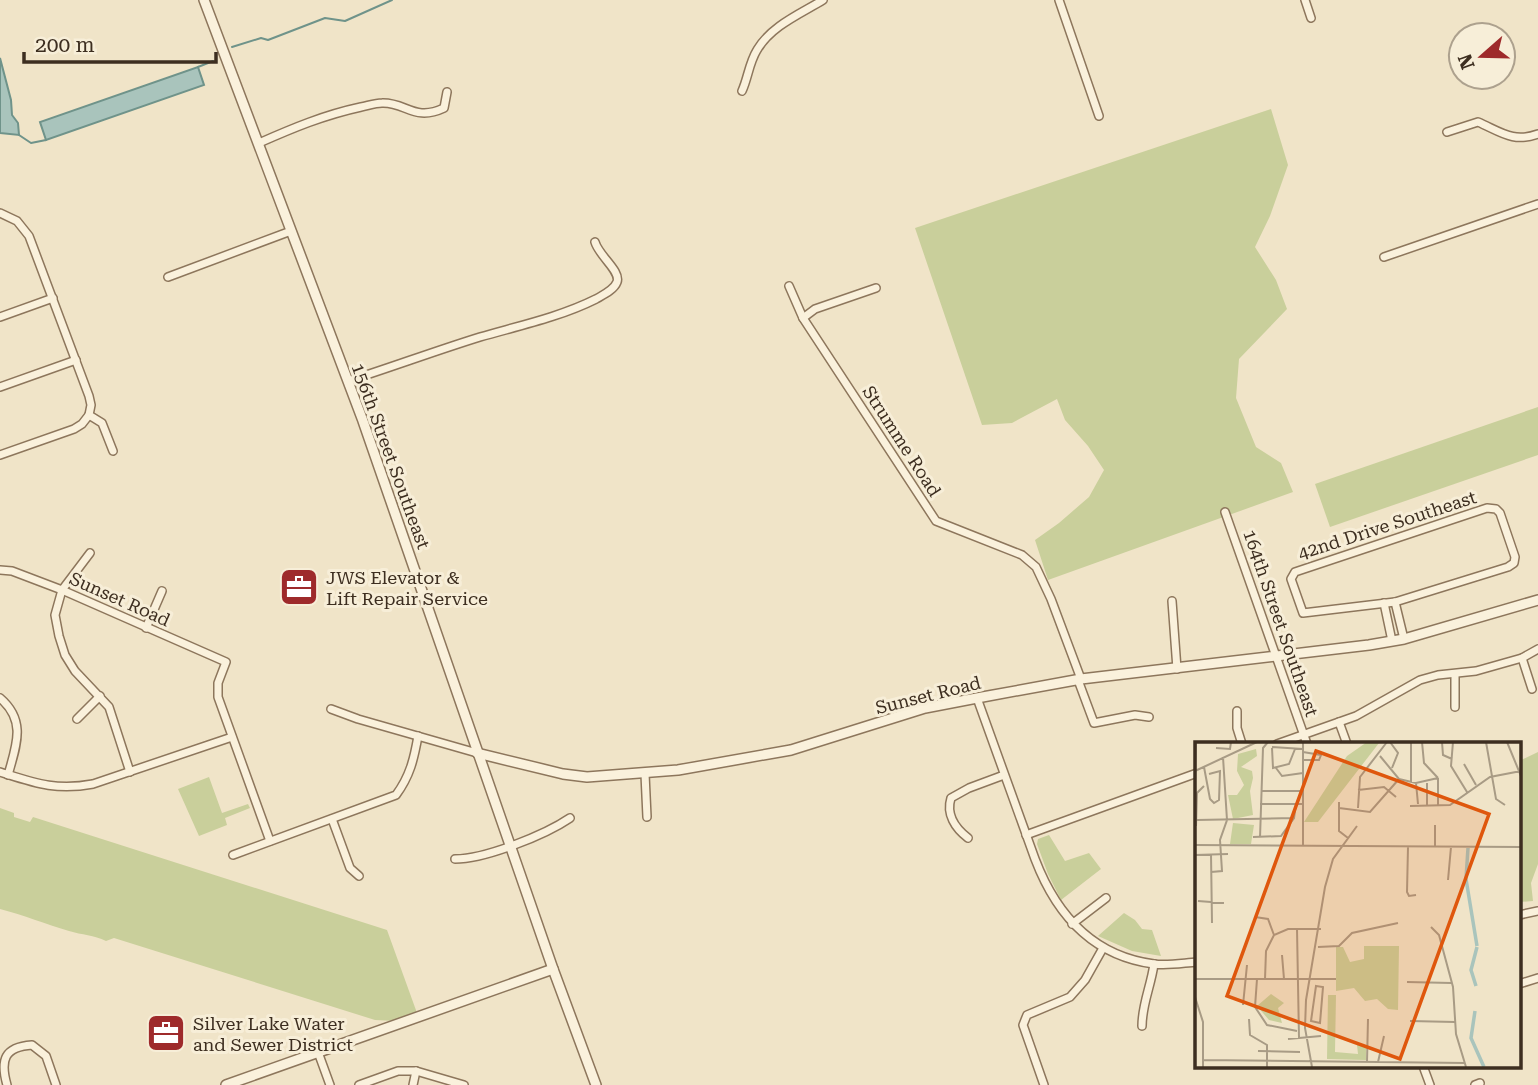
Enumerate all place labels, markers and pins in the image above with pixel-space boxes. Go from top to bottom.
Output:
office icon: JWS Elevator & Lift Repair Service [278,566,320,608]
place label: JWS Elevator & Lift Repair Service [326,567,488,609]
office icon: Silver Lake Water and Sewer District [145,1012,187,1054]
place label: Silver Lake Water and Sewer District [193,1013,353,1055]

